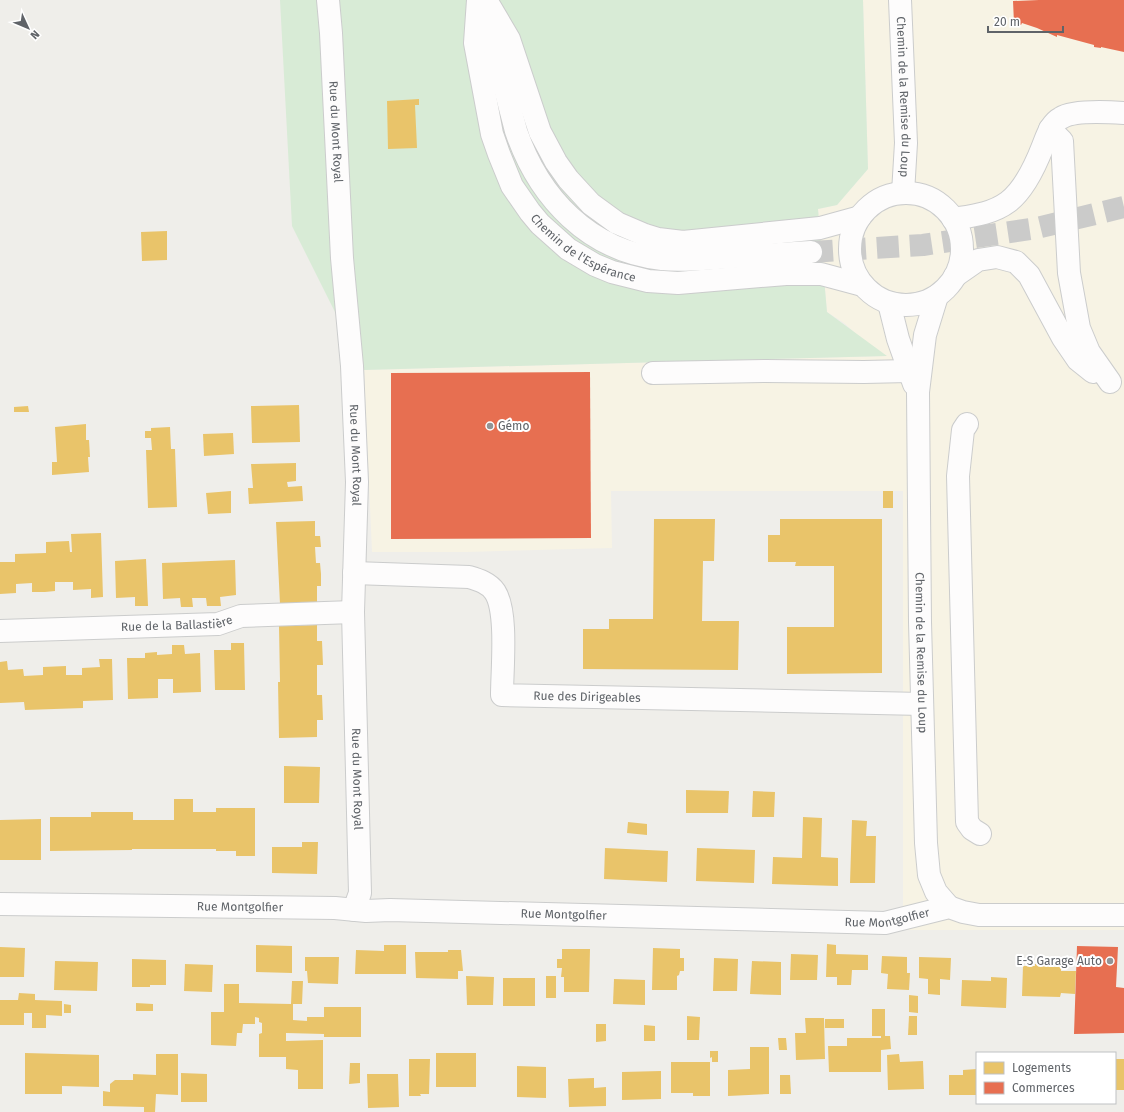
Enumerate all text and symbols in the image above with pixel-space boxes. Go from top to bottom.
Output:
north arrow [8,8,48,48]
scale bar [988,8,1063,34]
text: 20 m [994,15,1020,29]
street label: Chemin de la Remise du Loup [894,16,913,178]
text: N [28,27,42,42]
street label: Rue du Mont Royal [326,80,345,184]
street label: Chemin de l'Espérance [528,211,637,285]
street label: Rue du Mont Royal [347,404,364,507]
place label: Gémo [498,419,529,433]
marker: Gémo [485,421,495,431]
street label: Chemin de la Remise du Loup [913,572,930,733]
street label: Rue de la Ballastière [121,613,234,634]
street label: Rue des Dirigeables [533,689,641,705]
street label: Rue du Mont Royal [349,728,365,831]
street label: Rue Montgolfier [197,899,284,914]
street label: Rue Montgolfier [844,905,931,930]
street label: Rue Montgolfier [520,906,607,923]
place label: E-S Garage Auto [1016,954,1102,968]
marker: E-S Garage Auto [1105,956,1115,966]
legend [976,1052,1116,1104]
text: Logements [1012,1061,1071,1075]
text: Commerces [1012,1081,1075,1095]

